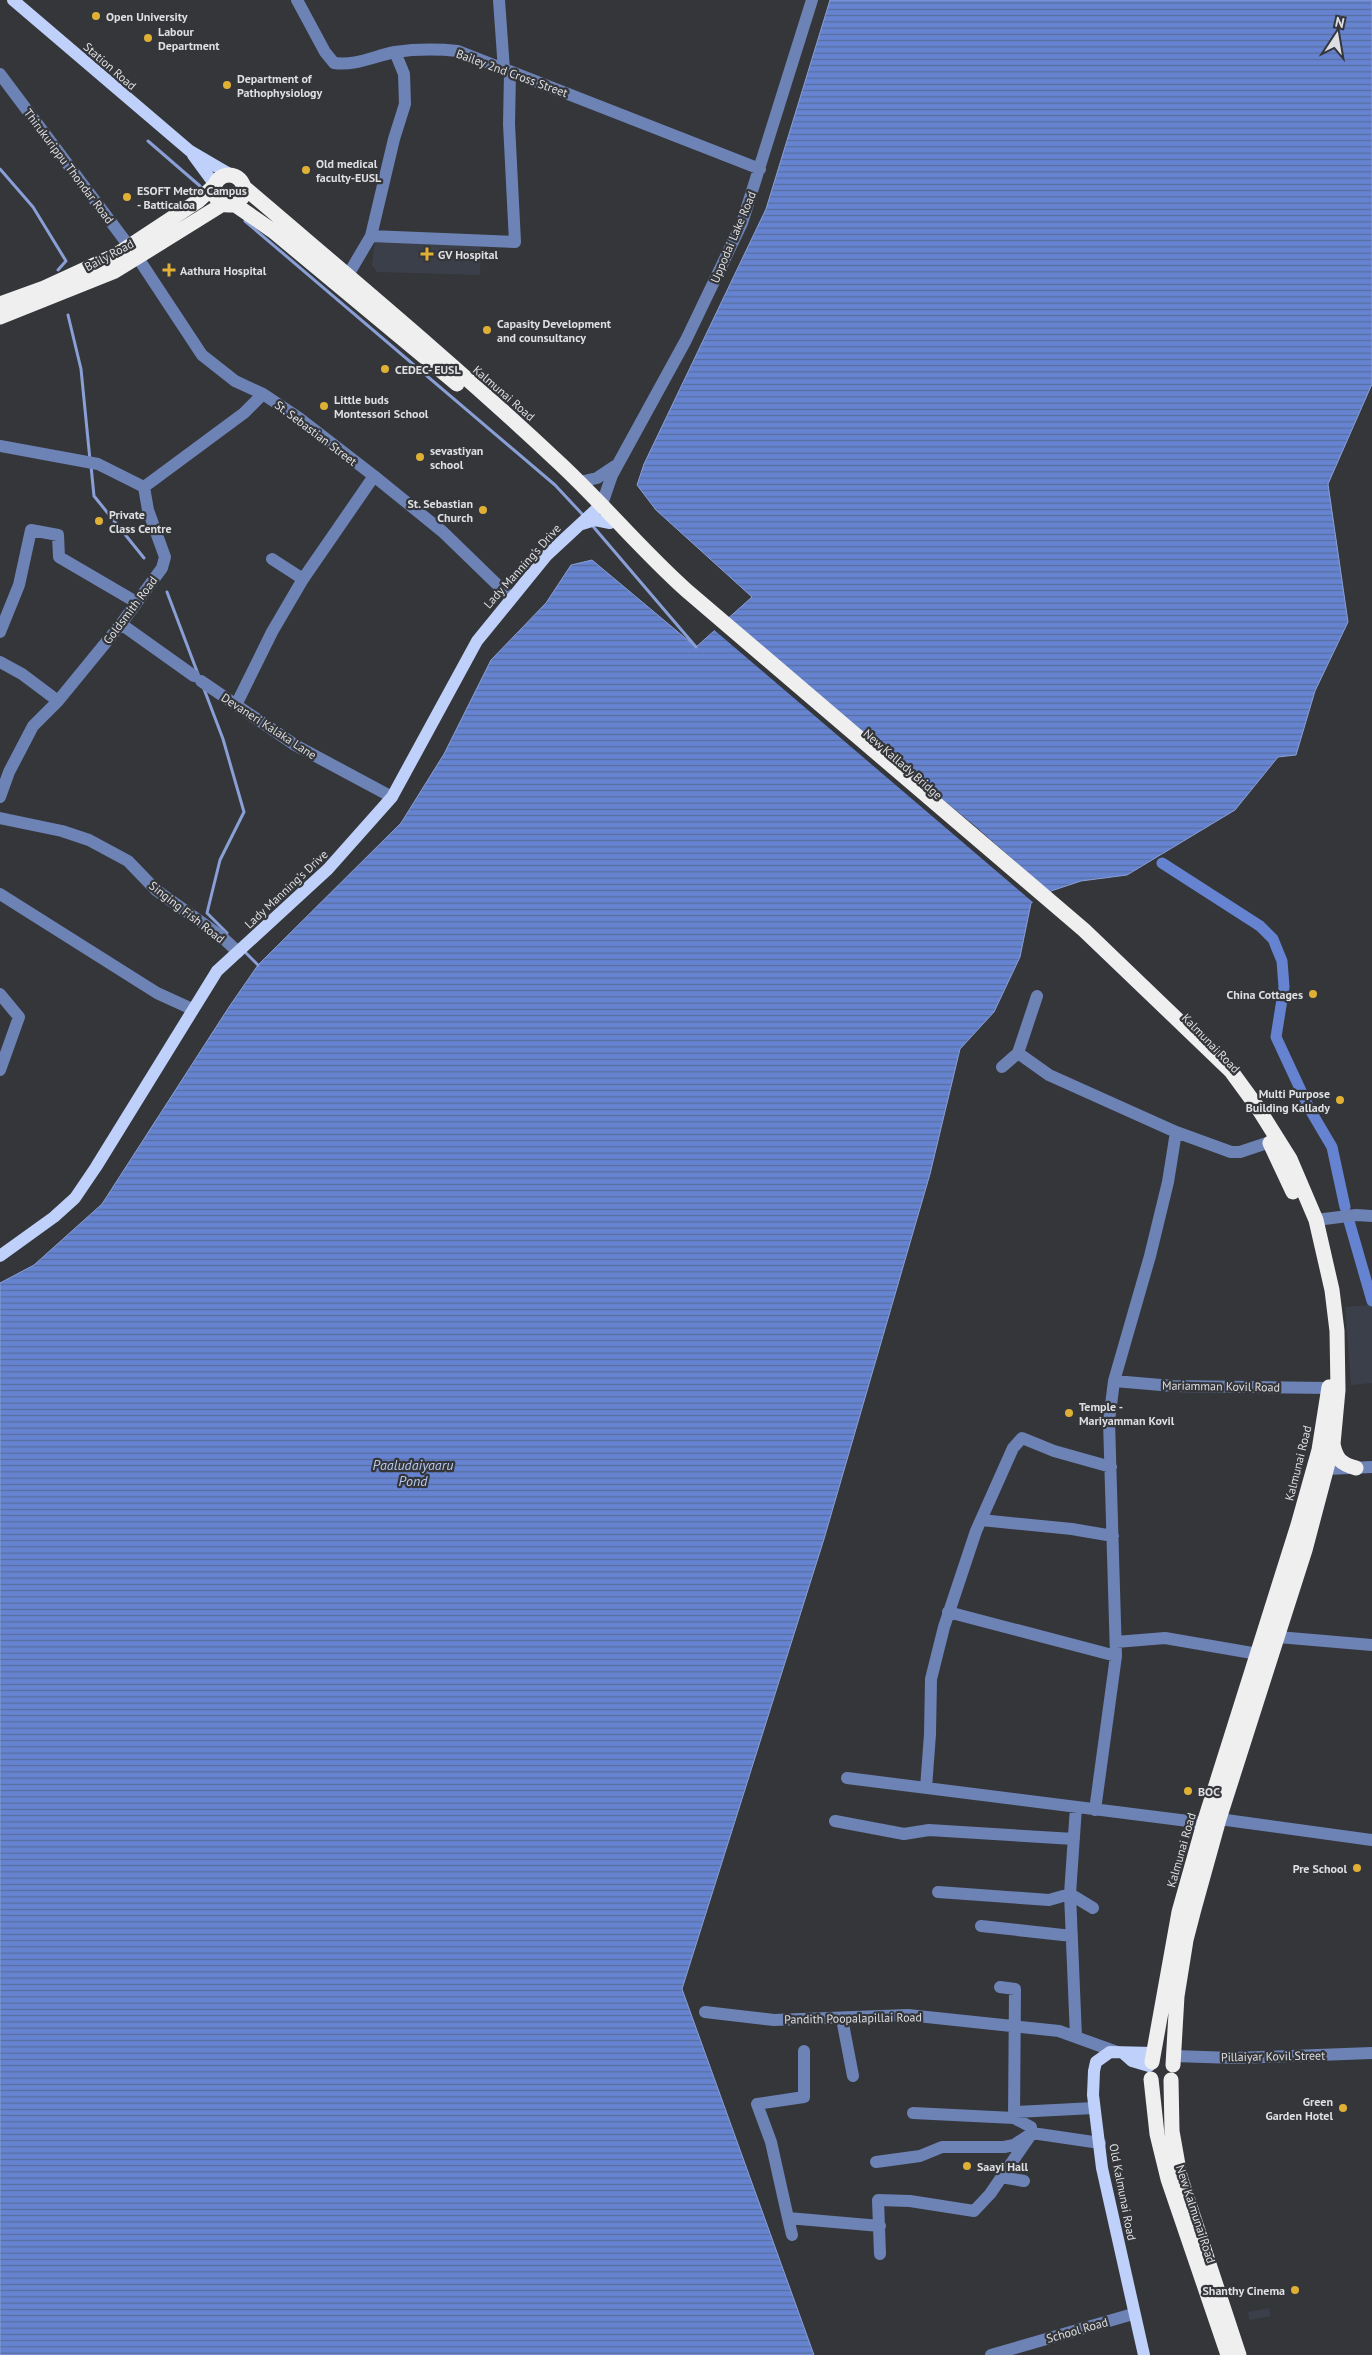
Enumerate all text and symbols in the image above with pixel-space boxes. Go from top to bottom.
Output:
place label: Open University [106,9,188,24]
marker: Open University [90,10,102,22]
north arrow [1312,10,1362,60]
text: N [1333,13,1346,32]
place label: Labour Department [158,24,220,53]
marker: Labour Department [142,32,154,44]
street label: Station Road [80,39,140,93]
street label: Bailey 2nd Cross Street [454,46,570,100]
place label: Department of Pathophysiology [237,71,323,100]
marker: Department of Pathophysiology [221,79,233,91]
street label: Thirukurippu Thondar Road [21,106,117,226]
place label: Old medical faculty-EUSL [316,156,382,185]
marker: Old medical faculty-EUSL [300,164,312,176]
place label: ESOFT Metro Campus - Batticaloa [137,183,247,212]
street label: Uppodai Lake Road [707,189,759,285]
marker: ESOFT Metro Campus - Batticaloa [121,191,133,203]
street label: Baily Road [82,236,136,274]
marker: GV Hospital [420,247,434,261]
place label: GV Hospital [438,247,498,262]
marker: Aathura Hospital [162,263,176,277]
place label: Aathura Hospital [180,263,267,278]
place label: Capasity Development and counsultancy [497,316,612,345]
marker: Capasity Development and counsultancy [481,324,493,336]
place label: CEDEC- EUSL [395,362,461,377]
street label: Kalmunai Road [470,362,538,424]
marker: CEDEC- EUSL [379,363,391,375]
place label: Little buds Montessori School [334,392,429,421]
street label: St. Sebastian Street [272,397,360,469]
marker: Little buds Montessori School [318,400,330,412]
place label: sevastiyan school [430,443,483,472]
marker: sevastiyan school [414,451,426,463]
place label: St. Sebastian Church [407,496,473,525]
marker: St. Sebastian Church [477,504,489,516]
place label: Private Class Centre [109,507,172,536]
marker: Private Class Centre [93,515,105,527]
street label: Lady Manning’s Drive [480,521,564,611]
street label: Goldsmith Road [100,573,160,647]
street label: Devaneri Kalaka Lane [219,690,319,762]
street label: New Kallady Bridge [860,726,946,802]
street label: Lady Manning’s Drive [241,847,331,931]
street label: Singing Fish Road [146,878,228,946]
place label: China Cottages [1227,987,1303,1002]
marker: China Cottages [1307,988,1319,1000]
street label: Kalmunai Road [1179,1010,1243,1076]
place label: Multi Purpose Building Kallady [1246,1086,1330,1115]
marker: Multi Purpose Building Kallady [1334,1094,1346,1106]
street label: Mariamman Kovil Road [1162,1377,1280,1395]
place label: Temple - Mariyamman Kovil [1079,1399,1175,1428]
marker: Temple - Mariyamman Kovil [1063,1407,1075,1419]
street label: Kalmunai Road [1281,1424,1315,1502]
water label: Paaludaiyaaru Pond [373,1456,453,1490]
place label: BOC [1198,1784,1220,1799]
marker: BOC [1182,1785,1194,1797]
street label: Kalmunai Road [1163,1811,1199,1889]
place label: Pre School [1293,1861,1347,1876]
marker: Pre School [1351,1862,1363,1874]
street label: Pandith Poopalapillai Road [784,2009,922,2027]
street label: Pillaiyar Kovil Street [1221,2048,1325,2064]
place label: Green Garden Hotel [1265,2094,1333,2123]
marker: Green Garden Hotel [1337,2102,1349,2114]
street label: Old Kalmunai Road [1106,2142,1140,2242]
place label: Saayi Hall [977,2159,1029,2174]
marker: Saayi Hall [961,2160,973,2172]
street label: New Kalmunai Road [1173,2163,1219,2265]
place label: Shanthy Cinema [1203,2283,1285,2298]
marker: Shanthy Cinema [1289,2284,1301,2296]
street label: School Road [1044,2314,1110,2346]

